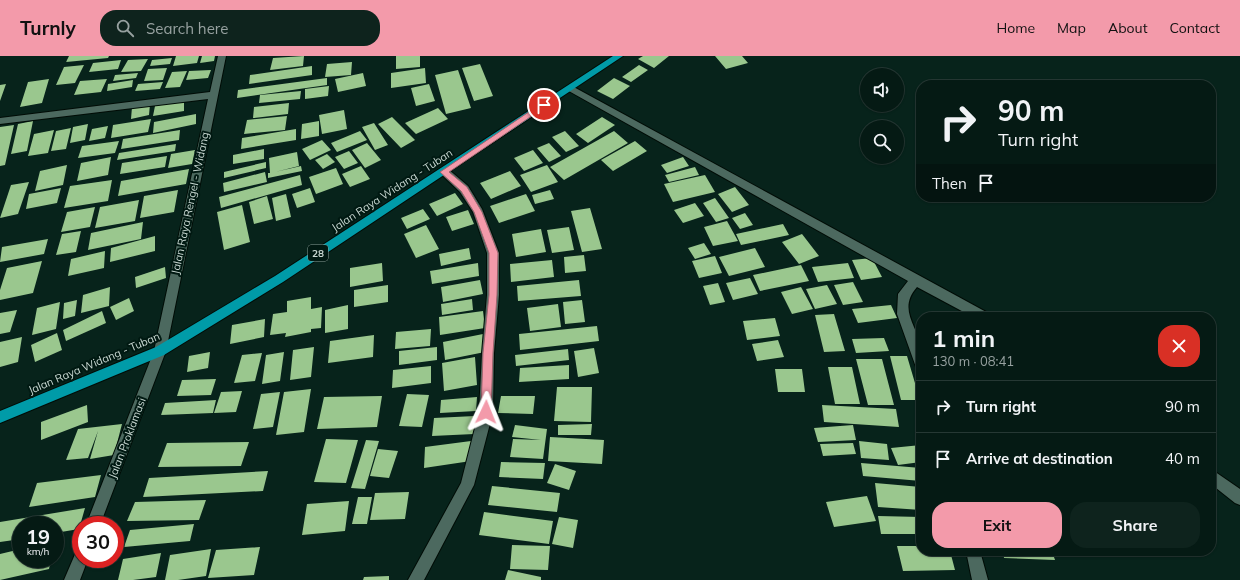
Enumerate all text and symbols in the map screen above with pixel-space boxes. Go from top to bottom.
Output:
search box [100,10,380,46]
text: Turnly [20,16,76,40]
icon: search [114,17,136,39]
text: Search here [146,19,228,38]
text: Home [996,19,1035,37]
text: Map [1057,19,1086,37]
text: About [1108,19,1148,37]
text: Contact [1170,19,1220,37]
map controls [860,68,904,164]
button: sound [860,68,904,112]
pin [527,88,561,122]
text: 90 m [998,93,1064,128]
icon: arrive [533,94,555,116]
icon: right [932,96,984,148]
button: search [860,120,904,164]
text: Turn right [998,128,1078,151]
street label: Jalan Raya Rengel - Widang [168,131,212,275]
street label: Jalan Raya Widang - Tuban [329,146,455,234]
icon: arrive [975,172,997,194]
text: Then [932,174,967,193]
road number: 28 [308,245,328,261]
text: 1 min [932,323,995,353]
button: close [1158,325,1200,367]
street label: Jalan Raya Widang - Tuban [26,329,162,397]
text: 130 m · 08:41 [932,353,1014,369]
position arrow [465,391,507,433]
street label: Jalan Proklamasi [105,396,149,480]
icon: right [932,396,954,418]
text: Turn right [966,397,1036,416]
text: 90 m [1165,397,1200,416]
icon: arrive [932,448,954,470]
text: Arrive at destination [966,449,1113,468]
text: 40 m [1165,449,1200,468]
button: Exit [932,502,1062,548]
button: Share [1070,502,1200,548]
speed limit sign: 30 [72,516,124,568]
text: 19 [26,524,50,549]
text: km/h [27,545,49,558]

